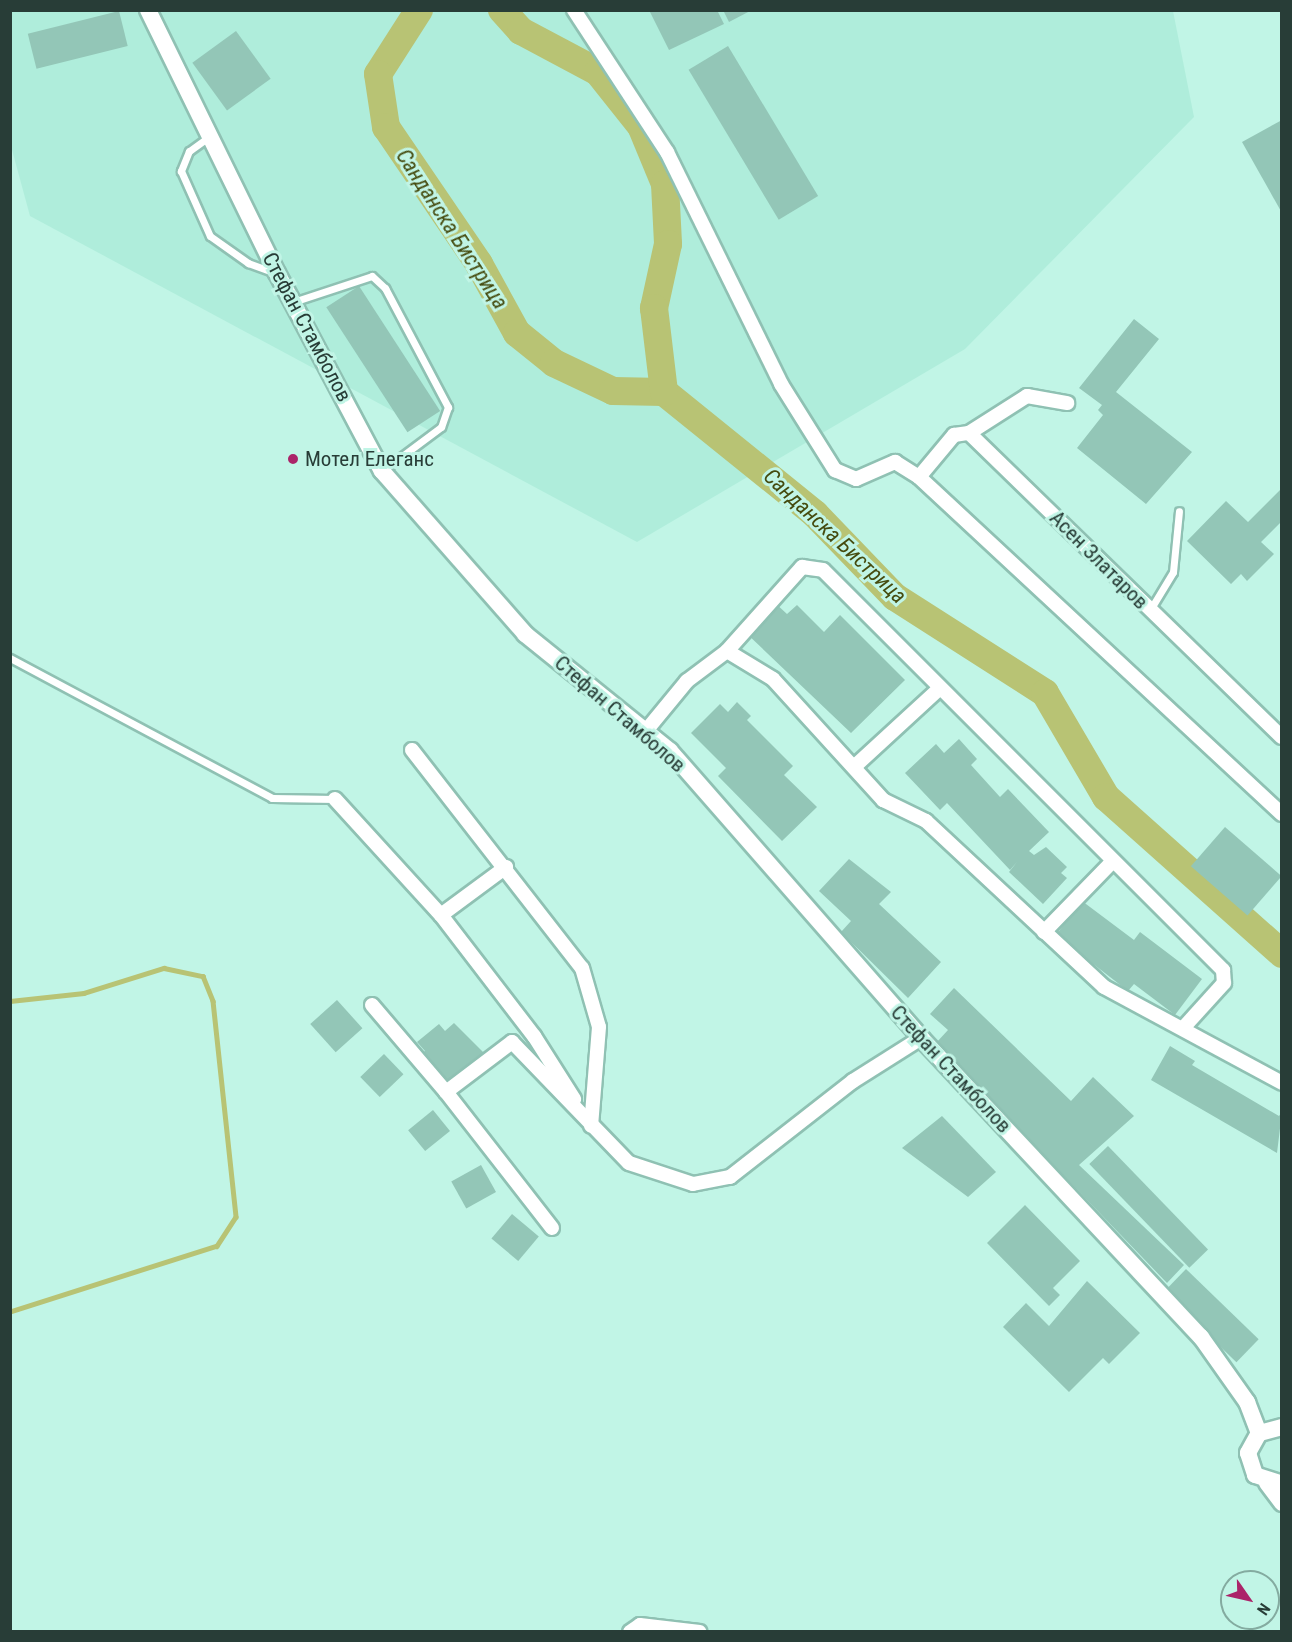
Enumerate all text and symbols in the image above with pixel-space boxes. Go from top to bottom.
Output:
water label: Санданска Бистрица [390,144,514,314]
street label: Стефан Стамболов [257,248,357,406]
place label: Мотел Елеганс [305,446,434,472]
marker: Мотел Елеганс [286,452,300,466]
water label: Санданска Бистрица [758,463,912,609]
street label: Асен Златаров [1045,506,1153,614]
street label: Стефан Стамболов [549,650,691,778]
street label: Стефан Стамболов [885,1000,1017,1138]
north arrow [1220,1570,1280,1630]
text: N [1253,1600,1274,1619]

